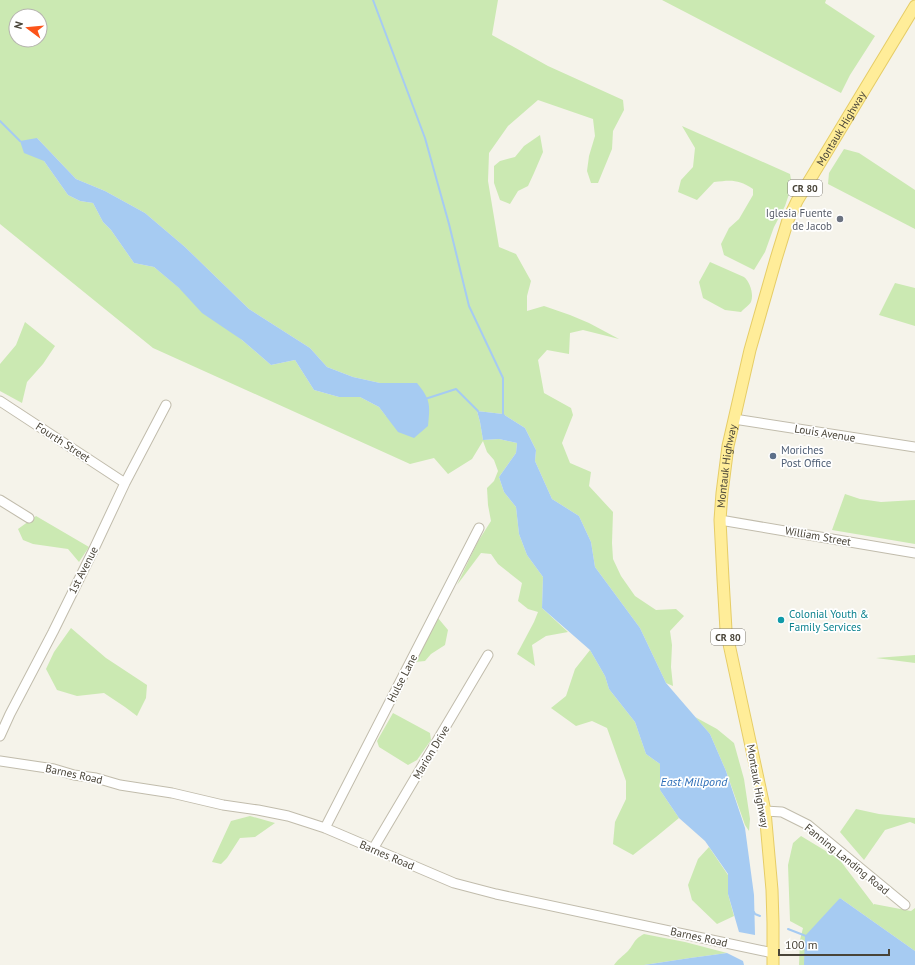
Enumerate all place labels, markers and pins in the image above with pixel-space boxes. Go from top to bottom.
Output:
place label: Iglesia Fuente de Jacob [766,206,832,233]
marker: Iglesia Fuente de Jacob [835,214,845,224]
place label: Moriches Post Office [781,443,832,470]
marker: Moriches Post Office [768,451,778,461]
place label: Colonial Youth & Family Services [789,607,869,634]
marker: Colonial Youth & Family Services [776,615,786,625]

